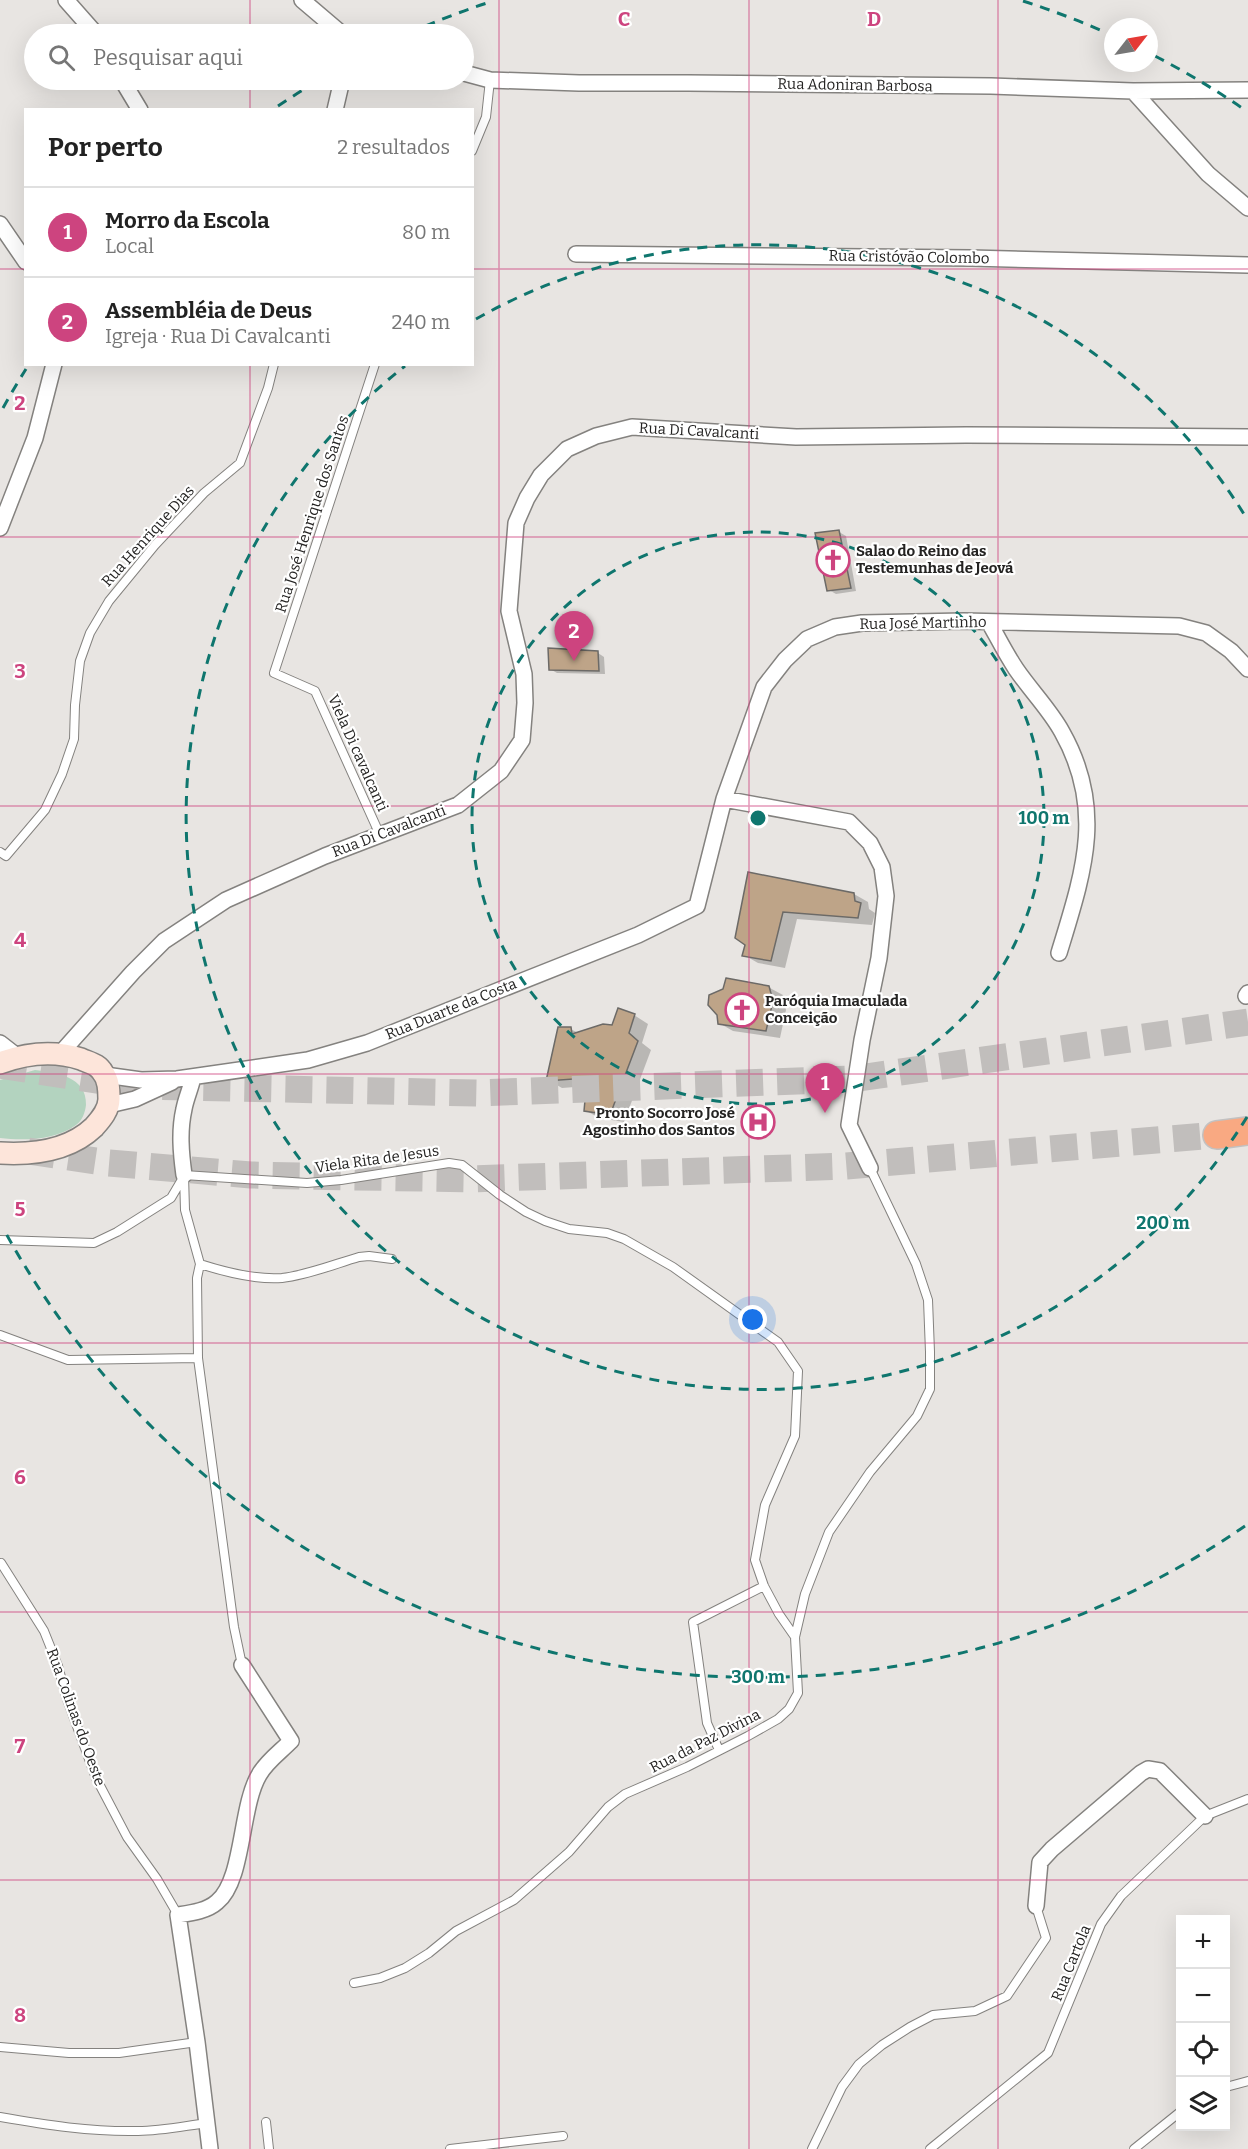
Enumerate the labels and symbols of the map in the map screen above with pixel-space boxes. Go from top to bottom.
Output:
text: C [618,7,630,31]
text: D [867,7,881,31]
north arrow [1104,18,1158,72]
street label: Rua Adoniran Barbosa [777,75,933,95]
street label: Rua Cristóvão Colombo [828,247,990,267]
text: 2 [14,391,26,415]
street label: Rua José Henrique dos Santos [272,413,352,615]
street label: Rua Di Cavalcanti [638,419,760,443]
street label: Rua Henrique Dias [98,482,198,590]
church icon: Salao do Reino das Testemunhas de Jeová [815,542,851,578]
place label: Salao do Reino das Testemunhas de Jeová [856,542,1014,577]
pin: 2 [554,612,594,661]
street label: Rua José Martinho [859,613,987,633]
text: 3 [14,659,26,683]
street label: Viela Di cavalcanti [324,692,392,815]
street label: Rua Di Cavalcanti [330,801,449,861]
text: 100 m [1018,807,1070,829]
centre of rings [748,808,768,828]
text: 4 [14,928,26,952]
street label: Rua Duarte da Costa [383,974,519,1044]
church icon: Paróquia Imaculada Conceição [724,992,760,1028]
place label: Paróquia Imaculada Conceição [765,992,908,1027]
pin: 1 [806,1064,844,1113]
place label: Pronto Socorro José Agostinho dos Santos [583,1104,735,1139]
hospital icon: Pronto Socorro José Agostinho dos Santos [740,1104,776,1140]
street label: Viela Rita de Jesus [314,1141,440,1177]
text: 5 [15,1197,26,1221]
text: 200 m [1136,1212,1190,1234]
your location [738,1305,767,1334]
text: 6 [14,1465,26,1489]
street label: Rua Colinas do Oeste [43,1646,109,1788]
text: 300 m [731,1666,785,1688]
street label: Rua da Paz Divina [647,1705,763,1777]
text: 7 [15,1734,26,1758]
street label: Rua Cartola [1048,1922,1094,2004]
text: 8 [14,2003,26,2027]

